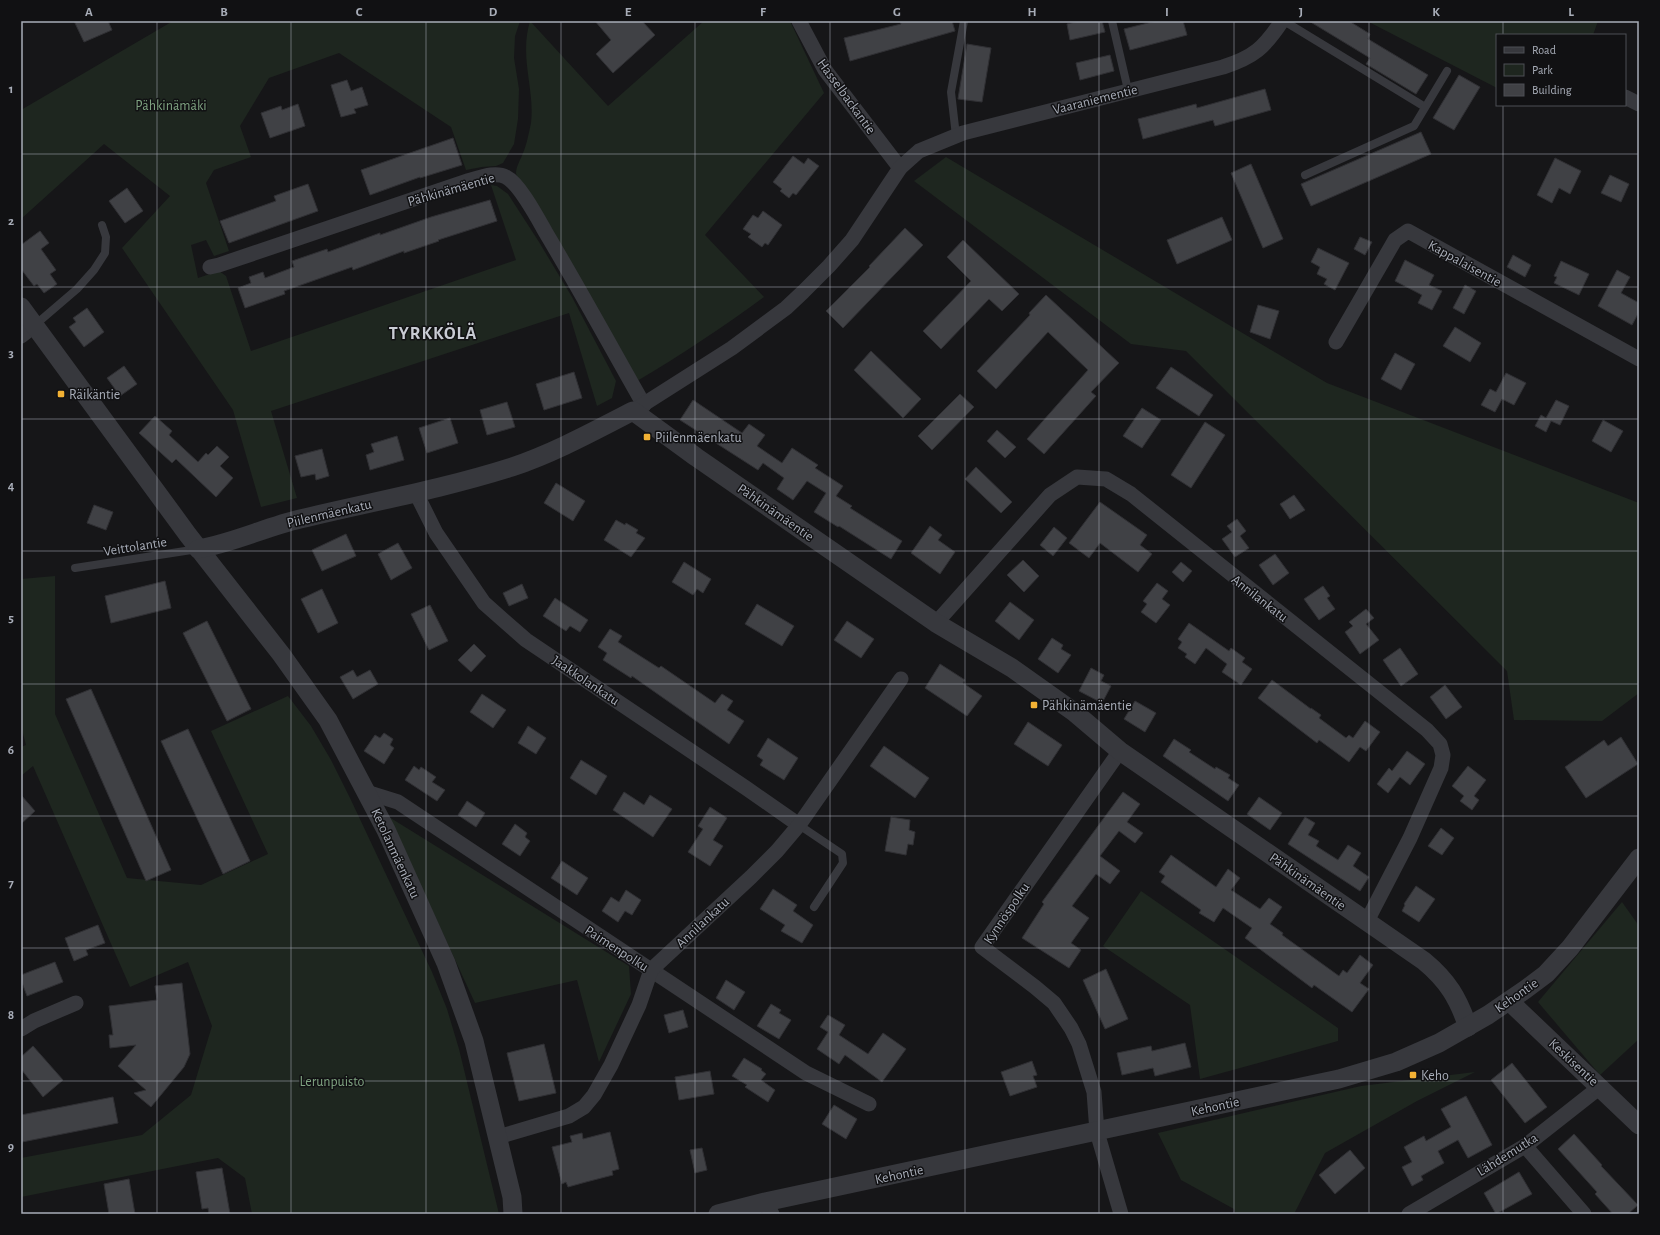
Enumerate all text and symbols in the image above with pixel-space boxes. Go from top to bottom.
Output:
text: A [85,6,93,19]
text: B [220,6,228,19]
text: C [356,6,363,19]
text: D [489,6,498,19]
text: E [625,6,632,19]
text: F [760,6,767,19]
text: G [893,6,901,19]
text: H [1027,6,1037,19]
text: I [1165,6,1169,19]
text: J [1299,6,1303,19]
text: K [1432,6,1440,19]
text: L [1568,6,1574,19]
legend [1496,34,1626,106]
text: Road [1532,44,1556,56]
street label: Hasselbackantie [814,56,878,137]
text: Park [1532,64,1553,76]
text: 1 [9,83,13,96]
street label: Vaaraniementie [1051,83,1139,117]
text: Building [1532,84,1572,96]
park label: Pähkinämäki [135,99,207,113]
street label: Pähkinämäentie [406,171,496,209]
text: 2 [8,215,14,228]
street label: Kappalaisentie [1426,238,1503,290]
district label: TYRKKÖLÄ [389,322,477,343]
text: 3 [8,347,14,360]
place label: Räikäntie [69,388,120,402]
marker: Räikäntie [56,389,66,399]
place label: Piilenmäenkatu [655,431,742,445]
marker: Piilenmäenkatu [642,432,652,442]
text: 4 [8,480,15,493]
street label: Pähkinämäentie [735,481,816,544]
street label: Piilenmäenkatu [285,497,373,531]
street label: Veittolantie [102,535,168,559]
street label: Annilankatu [1229,573,1290,625]
text: 5 [8,612,14,625]
street label: Jaakkolankatu [549,653,622,708]
place label: Pähkinämäentie [1042,699,1132,713]
marker: Pähkinämäentie [1029,700,1039,710]
text: 6 [8,744,14,757]
street label: Ketolanmäenkatu [368,806,422,900]
street label: Pähkinämäentie [1267,850,1348,913]
text: 7 [8,877,14,890]
street label: Kynnöspolku [981,880,1032,947]
street label: Annilankatu [673,895,732,951]
street label: Paimenpolku [582,923,651,974]
street label: Kehontie [1492,976,1541,1016]
text: 8 [8,1009,14,1022]
street label: Keskisentie [1546,1036,1601,1089]
place label: Keho [1421,1069,1449,1083]
marker: Keho [1408,1070,1418,1080]
park label: Lerunpuisto [300,1075,365,1089]
street label: Kehontie [1190,1095,1241,1119]
street label: Lähdemutka [1475,1130,1541,1179]
text: 9 [8,1141,14,1154]
street label: Kehontie [874,1163,925,1187]

